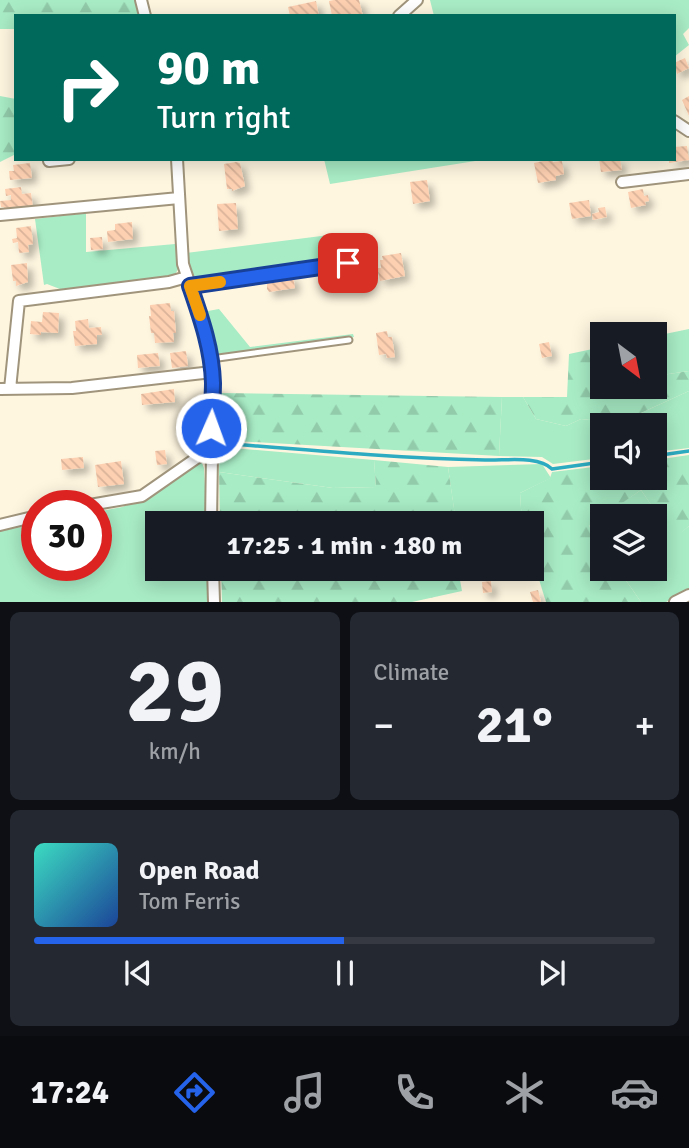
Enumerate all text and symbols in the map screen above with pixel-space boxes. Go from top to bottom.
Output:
text: 90 m [157,38,260,98]
icon: right [42,42,133,133]
text: Turn right [157,98,290,137]
pin [318,233,378,293]
icon: arrive [329,244,367,282]
north arrow [590,322,667,399]
map controls [590,322,667,581]
position arrow [174,391,248,465]
button: sound [590,413,667,490]
speed limit sign: 30 [21,490,112,581]
button: layers [590,504,667,581]
text: 17:25 · 1 min · 180 m [227,530,462,562]
text: 29 [126,635,224,748]
text: Climate [374,658,449,687]
text: 21° [476,693,553,757]
text: − [374,702,394,749]
text: + [634,702,655,749]
text: km/h [149,737,201,766]
text: Open Road [139,855,260,887]
text: Tom Ferris [139,887,240,916]
icon: previous [119,954,157,992]
icon: pause [326,954,364,992]
icon: next [533,954,571,992]
icon: directions [170,1068,219,1117]
icon: music [280,1068,329,1117]
icon: phone [390,1068,439,1117]
icon: climate [500,1068,549,1117]
icon: car [610,1068,659,1117]
text: 17:24 [30,1073,109,1112]

